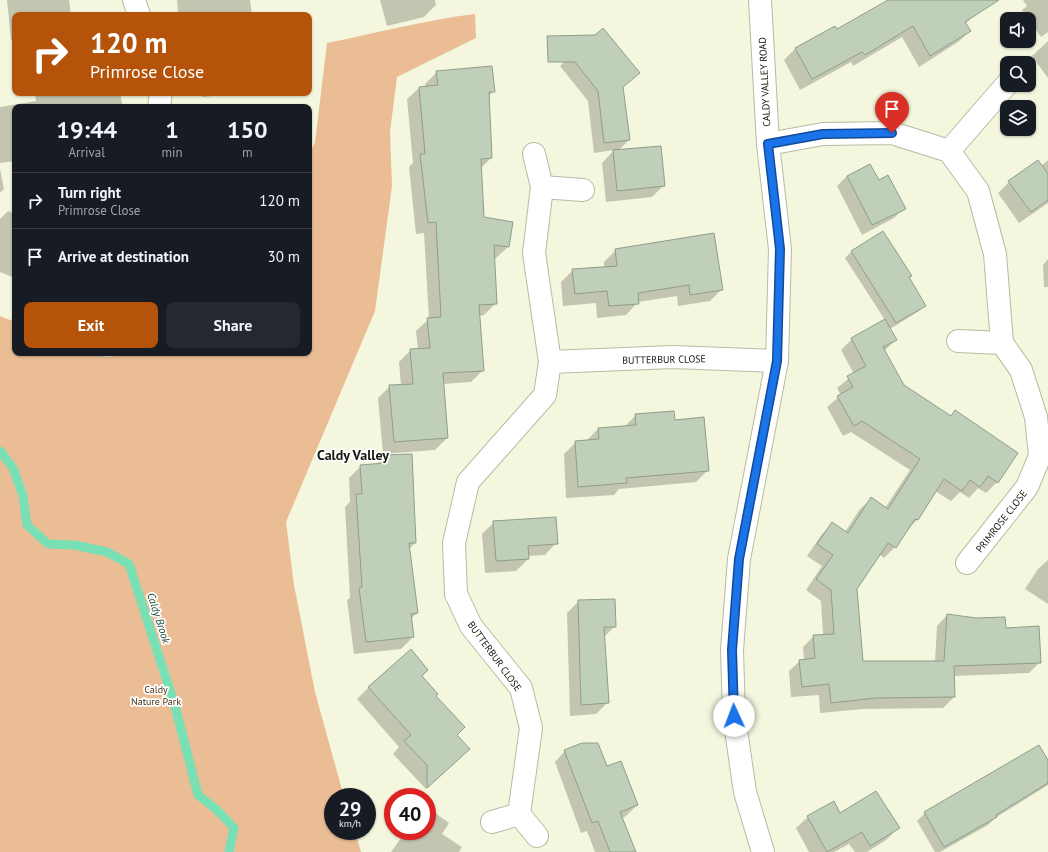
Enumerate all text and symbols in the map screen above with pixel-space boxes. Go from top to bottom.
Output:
map controls [1000,12,1036,136]
button: sound [1000,12,1036,48]
text: 120 m [90,24,167,61]
icon: right [24,28,76,80]
street label: CALDY VALLEY ROAD [756,37,773,127]
button: search [1000,56,1036,92]
text: Primrose Close [90,60,204,83]
pin [875,92,909,133]
icon: arrive [881,98,903,120]
button: layers [1000,100,1036,136]
text: 19:44 [56,114,117,145]
text: 1 [165,114,179,145]
text: 150 [227,114,268,145]
text: Arrival [69,144,105,161]
text: min [161,144,183,161]
text: m [242,144,253,161]
text: Turn right [58,183,121,202]
icon: right [24,190,46,212]
text: 120 m [259,191,300,210]
text: Primrose Close [58,202,140,219]
icon: arrive [24,246,46,268]
text: Arrive at destination [58,247,189,266]
text: 30 m [267,247,300,266]
button: Exit [24,302,158,348]
button: Share [166,302,300,348]
street label: BUTTERBUR CLOSE [622,352,706,367]
district label: Caldy Valley [317,446,389,464]
street label: PRIMROSE CLOSE [973,487,1030,555]
water label: Caldy Brook [144,591,174,646]
street label: BUTTERBUR CLOSE [465,619,524,694]
park label: Caldy Nature Park [131,683,181,708]
position arrow [713,695,755,737]
speed limit sign: 40 [384,788,436,840]
text: 29 [339,796,361,822]
text: km/h [339,817,361,830]

